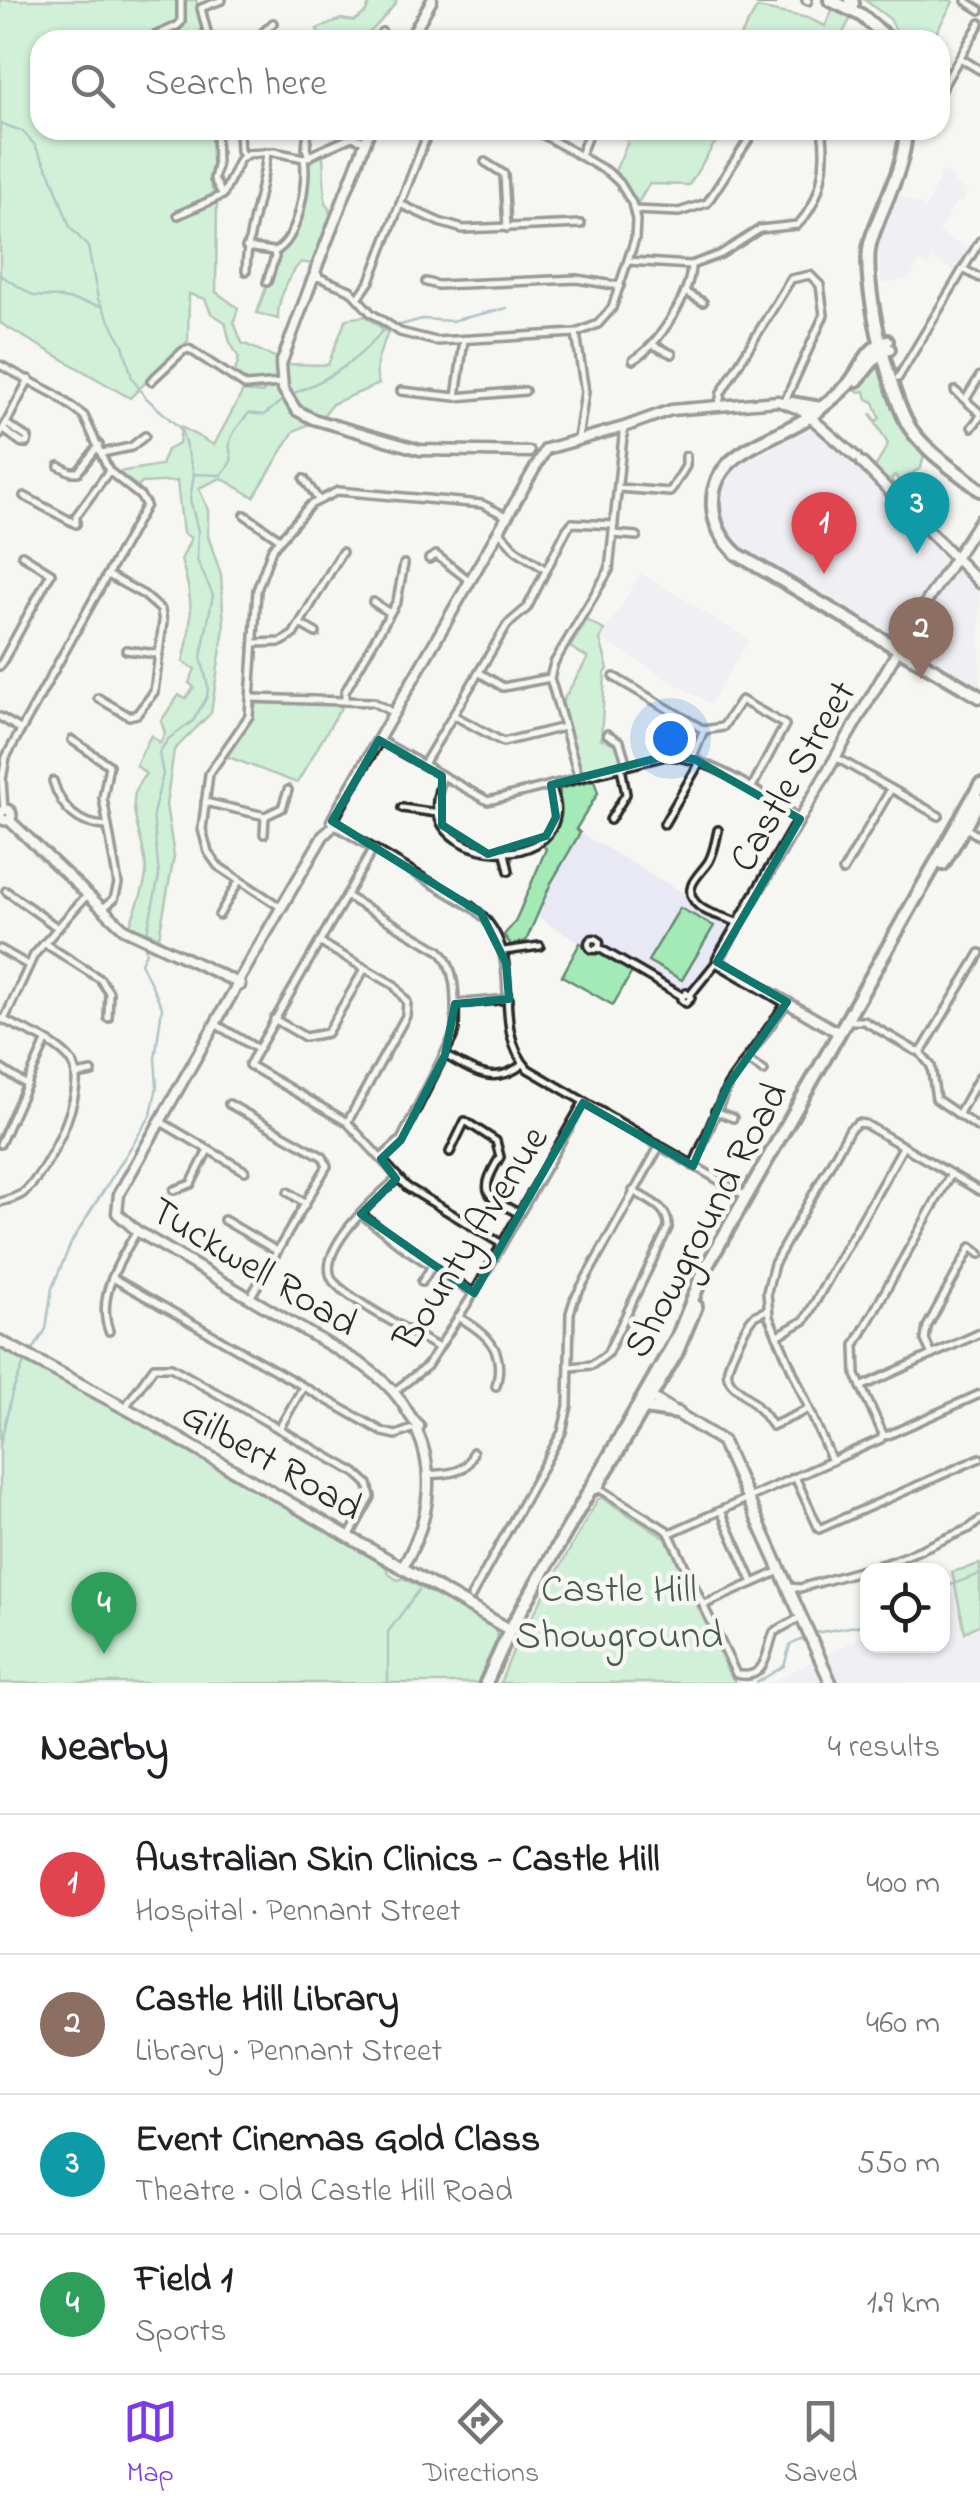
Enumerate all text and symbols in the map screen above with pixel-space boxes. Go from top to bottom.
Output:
search box [30,30,950,140]
text: Search here [145,57,327,113]
icon: search [65,58,120,113]
pin: 3 [884,472,950,554]
pin: 1 [792,492,856,574]
pin: 2 [888,596,954,679]
street label: Castle Street [716,670,874,884]
your location [645,713,696,764]
street label: Showground Road [610,1073,806,1370]
street label: Bounty Avenue [380,1115,566,1364]
street label: Tuckwell Road [138,1184,368,1354]
street label: Gilbert Road [169,1387,372,1539]
park label: Castle Hill Showground [515,1562,723,1667]
map controls [860,1563,950,1653]
button: locate [860,1563,950,1653]
pin: 4 [72,1572,136,1654]
text: Nearby [40,1718,168,1779]
text: 4 results [828,1725,940,1772]
text: Australian Skin Clinics - Castle Hill [135,1833,660,1889]
text: 1 [67,1861,78,1908]
text: 400 m [866,1861,940,1908]
text: Hospital · Pennant Street [135,1889,461,1936]
text: Castle Hill Library [135,1973,399,2029]
text: 2 [65,2001,80,2048]
text: 460 m [866,2001,940,2048]
text: Library · Pennant Street [135,2029,442,2076]
text: Event Cinemas Gold Class [135,2113,540,2169]
text: 3 [66,2141,79,2188]
text: 550 m [857,2141,940,2188]
text: Theatre · Old Castle Hill Road [135,2169,513,2216]
text: Field 1 [135,2253,233,2309]
text: 4 [66,2281,79,2328]
text: 1.9 km [867,2281,940,2328]
text: Sports [135,2309,227,2356]
tab: Map [123,2394,178,2495]
tab: Directions [423,2394,539,2495]
tab: Saved [784,2394,857,2495]

